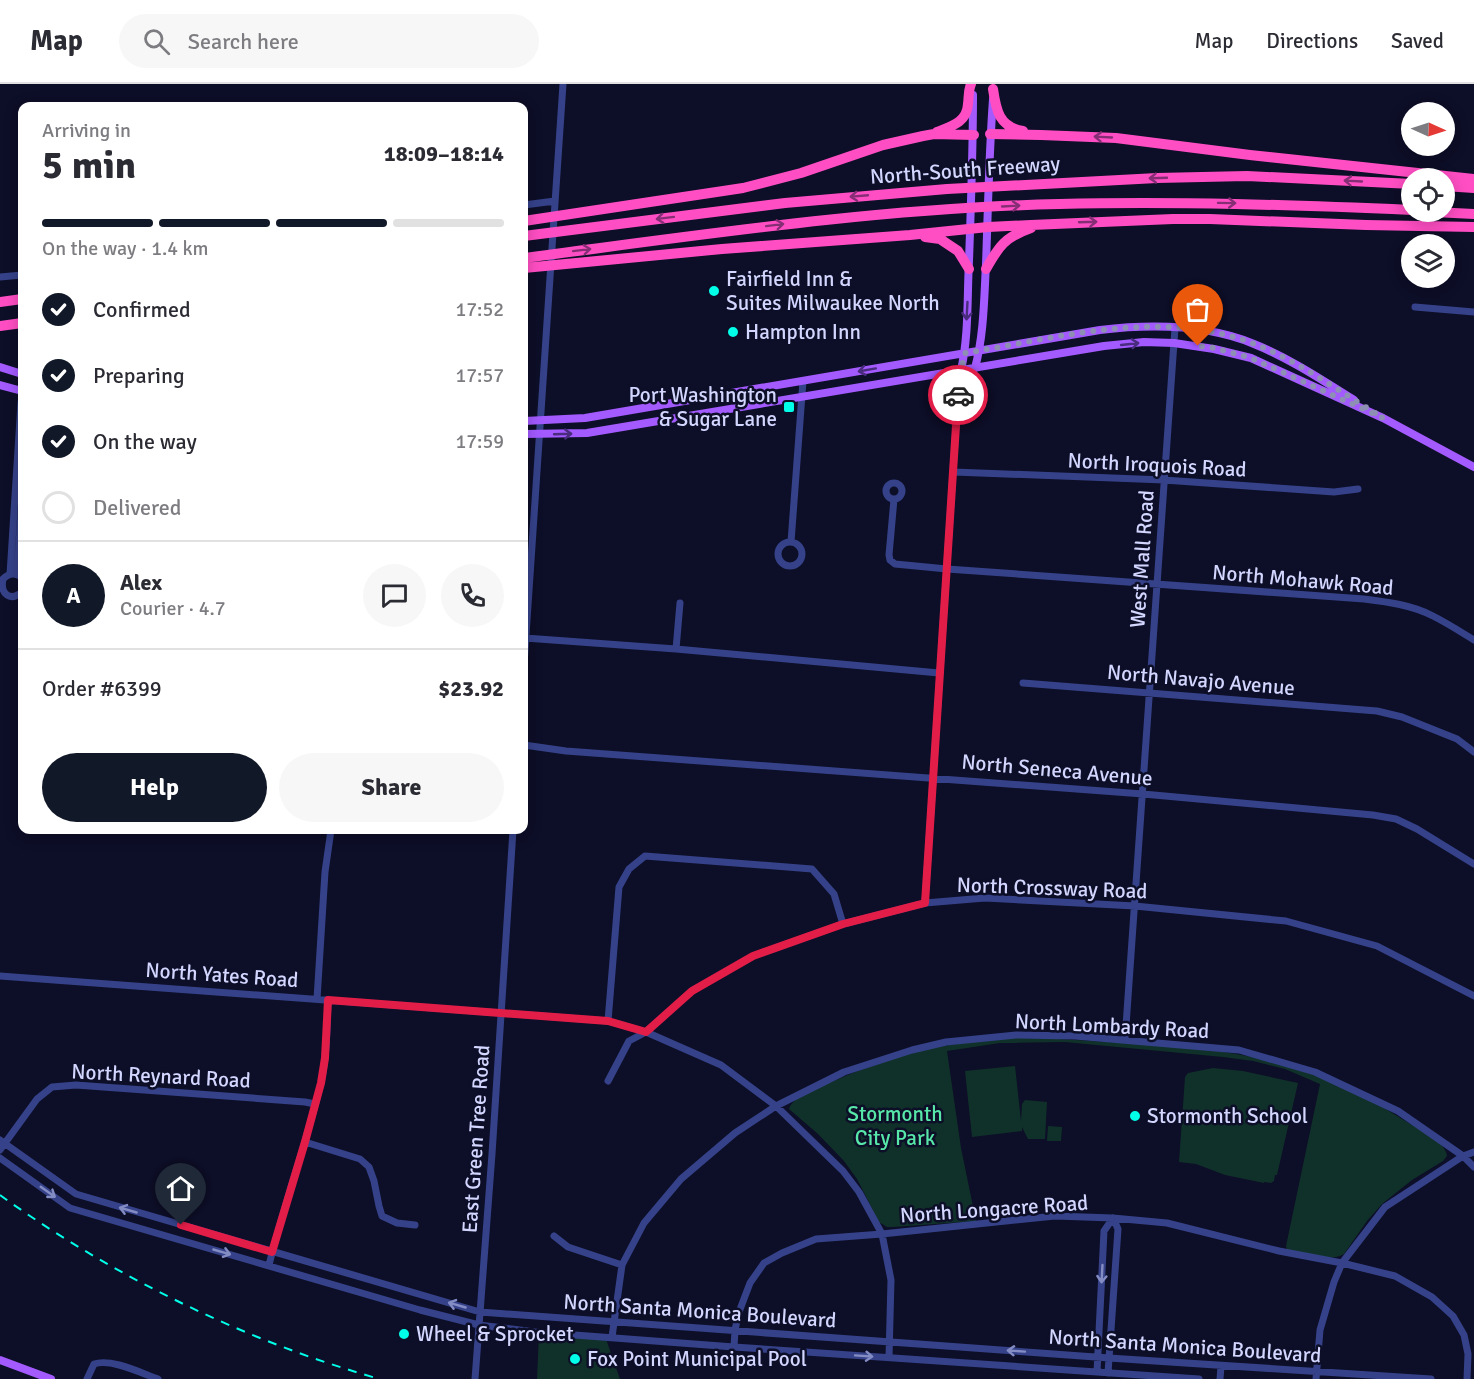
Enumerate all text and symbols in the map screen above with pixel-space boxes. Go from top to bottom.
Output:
search box [119,14,539,68]
text: Map [30,24,83,58]
icon: search [140,25,173,58]
text: Search here [188,28,299,55]
text: Map [1195,28,1233,54]
text: Directions [1266,28,1358,54]
text: Saved [1391,28,1444,54]
north arrow [1401,102,1455,156]
map controls [1401,102,1455,288]
text: Arriving in [42,118,131,143]
one-way arrow [1093,132,1113,143]
text: 18:09–18:14 [384,140,504,167]
text: 5 min [42,141,136,189]
street label: North-South Freeway [869,150,1061,190]
button: locate [1401,168,1455,222]
one-way arrow [1149,173,1169,184]
one-way arrow [1344,175,1364,186]
one-way arrow [849,191,869,202]
one-way arrow [1217,197,1237,209]
one-way arrow [1001,201,1021,212]
one-way arrow [656,213,676,224]
one-way arrow [1078,217,1098,228]
one-way arrow [764,220,784,231]
button: layers [1401,234,1455,288]
text: On the way · 1.4 km [42,236,208,261]
one-way arrow [571,245,591,256]
place label: Fairfield Inn & Suites Milwaukee North [726,266,940,316]
marker: Fairfield Inn & Suites Milwaukee North [707,284,721,298]
pin [1172,284,1223,346]
icon: check [42,293,75,326]
icon: bag [1181,293,1214,326]
text: Confirmed [93,296,191,323]
text: 17:52 [455,297,504,322]
one-way arrow [961,301,972,321]
place label: Hampton Inn [745,319,861,345]
marker: Hampton Inn [726,325,740,339]
one-way arrow [1119,338,1139,349]
icon: check [42,359,75,392]
text: Preparing [93,362,185,389]
text: 17:57 [455,363,504,388]
one-way arrow [858,364,878,375]
courier [928,365,988,425]
icon: car [942,379,975,412]
place label: Port Washington & Sugar Lane [628,382,777,432]
marker: Port Washington & Sugar Lane [782,400,796,414]
icon: check [42,425,75,458]
text: On the way [93,428,197,455]
one-way arrow [552,428,572,439]
text: 17:59 [455,429,504,454]
street label: North Iroquois Road [1067,447,1247,483]
street label: West Mall Road [1124,489,1160,629]
text: Delivered [93,494,181,521]
street label: North Mohawk Road [1211,559,1395,601]
button: chat [363,564,426,627]
button: phone [441,564,504,627]
text: Alex [120,569,162,596]
text: A [66,582,81,609]
text: Courier · 4.7 [120,596,226,621]
street label: North Navajo Avenue [1106,659,1296,701]
text: Order #6399 [42,675,162,702]
text: $23.92 [438,675,504,702]
street label: North Seneca Avenue [960,749,1154,791]
button: Help [42,753,267,822]
button: Share [279,753,504,822]
street label: North Crossway Road [956,872,1148,904]
street label: North Yates Road [145,957,299,993]
street label: North Lombardy Road [1014,1008,1210,1044]
street label: East Green Tree Road [456,1044,496,1234]
street label: North Reynard Road [71,1058,251,1094]
park label: Stormonth City Park [847,1101,943,1151]
place label: Stormonth School [1147,1103,1308,1129]
marker: Stormonth School [1128,1109,1142,1123]
pin [155,1163,206,1225]
icon: home [164,1172,197,1205]
one-way arrow [39,1186,55,1198]
street label: North Longacre Road [899,1189,1089,1229]
one-way arrow [119,1204,138,1215]
one-way arrow [213,1247,232,1258]
one-way arrow [1096,1263,1107,1283]
street label: North Santa Monica Boulevard [563,1288,837,1334]
one-way arrow [448,1299,467,1310]
place label: Wheel & Sprocket [416,1321,574,1347]
street label: North Santa Monica Boulevard [1048,1323,1322,1369]
marker: Wheel & Sprocket [397,1327,411,1341]
place label: Fox Point Municipal Pool [587,1346,807,1372]
one-way arrow [1007,1346,1027,1357]
one-way arrow [854,1350,874,1361]
marker: Fox Point Municipal Pool [568,1352,582,1366]

